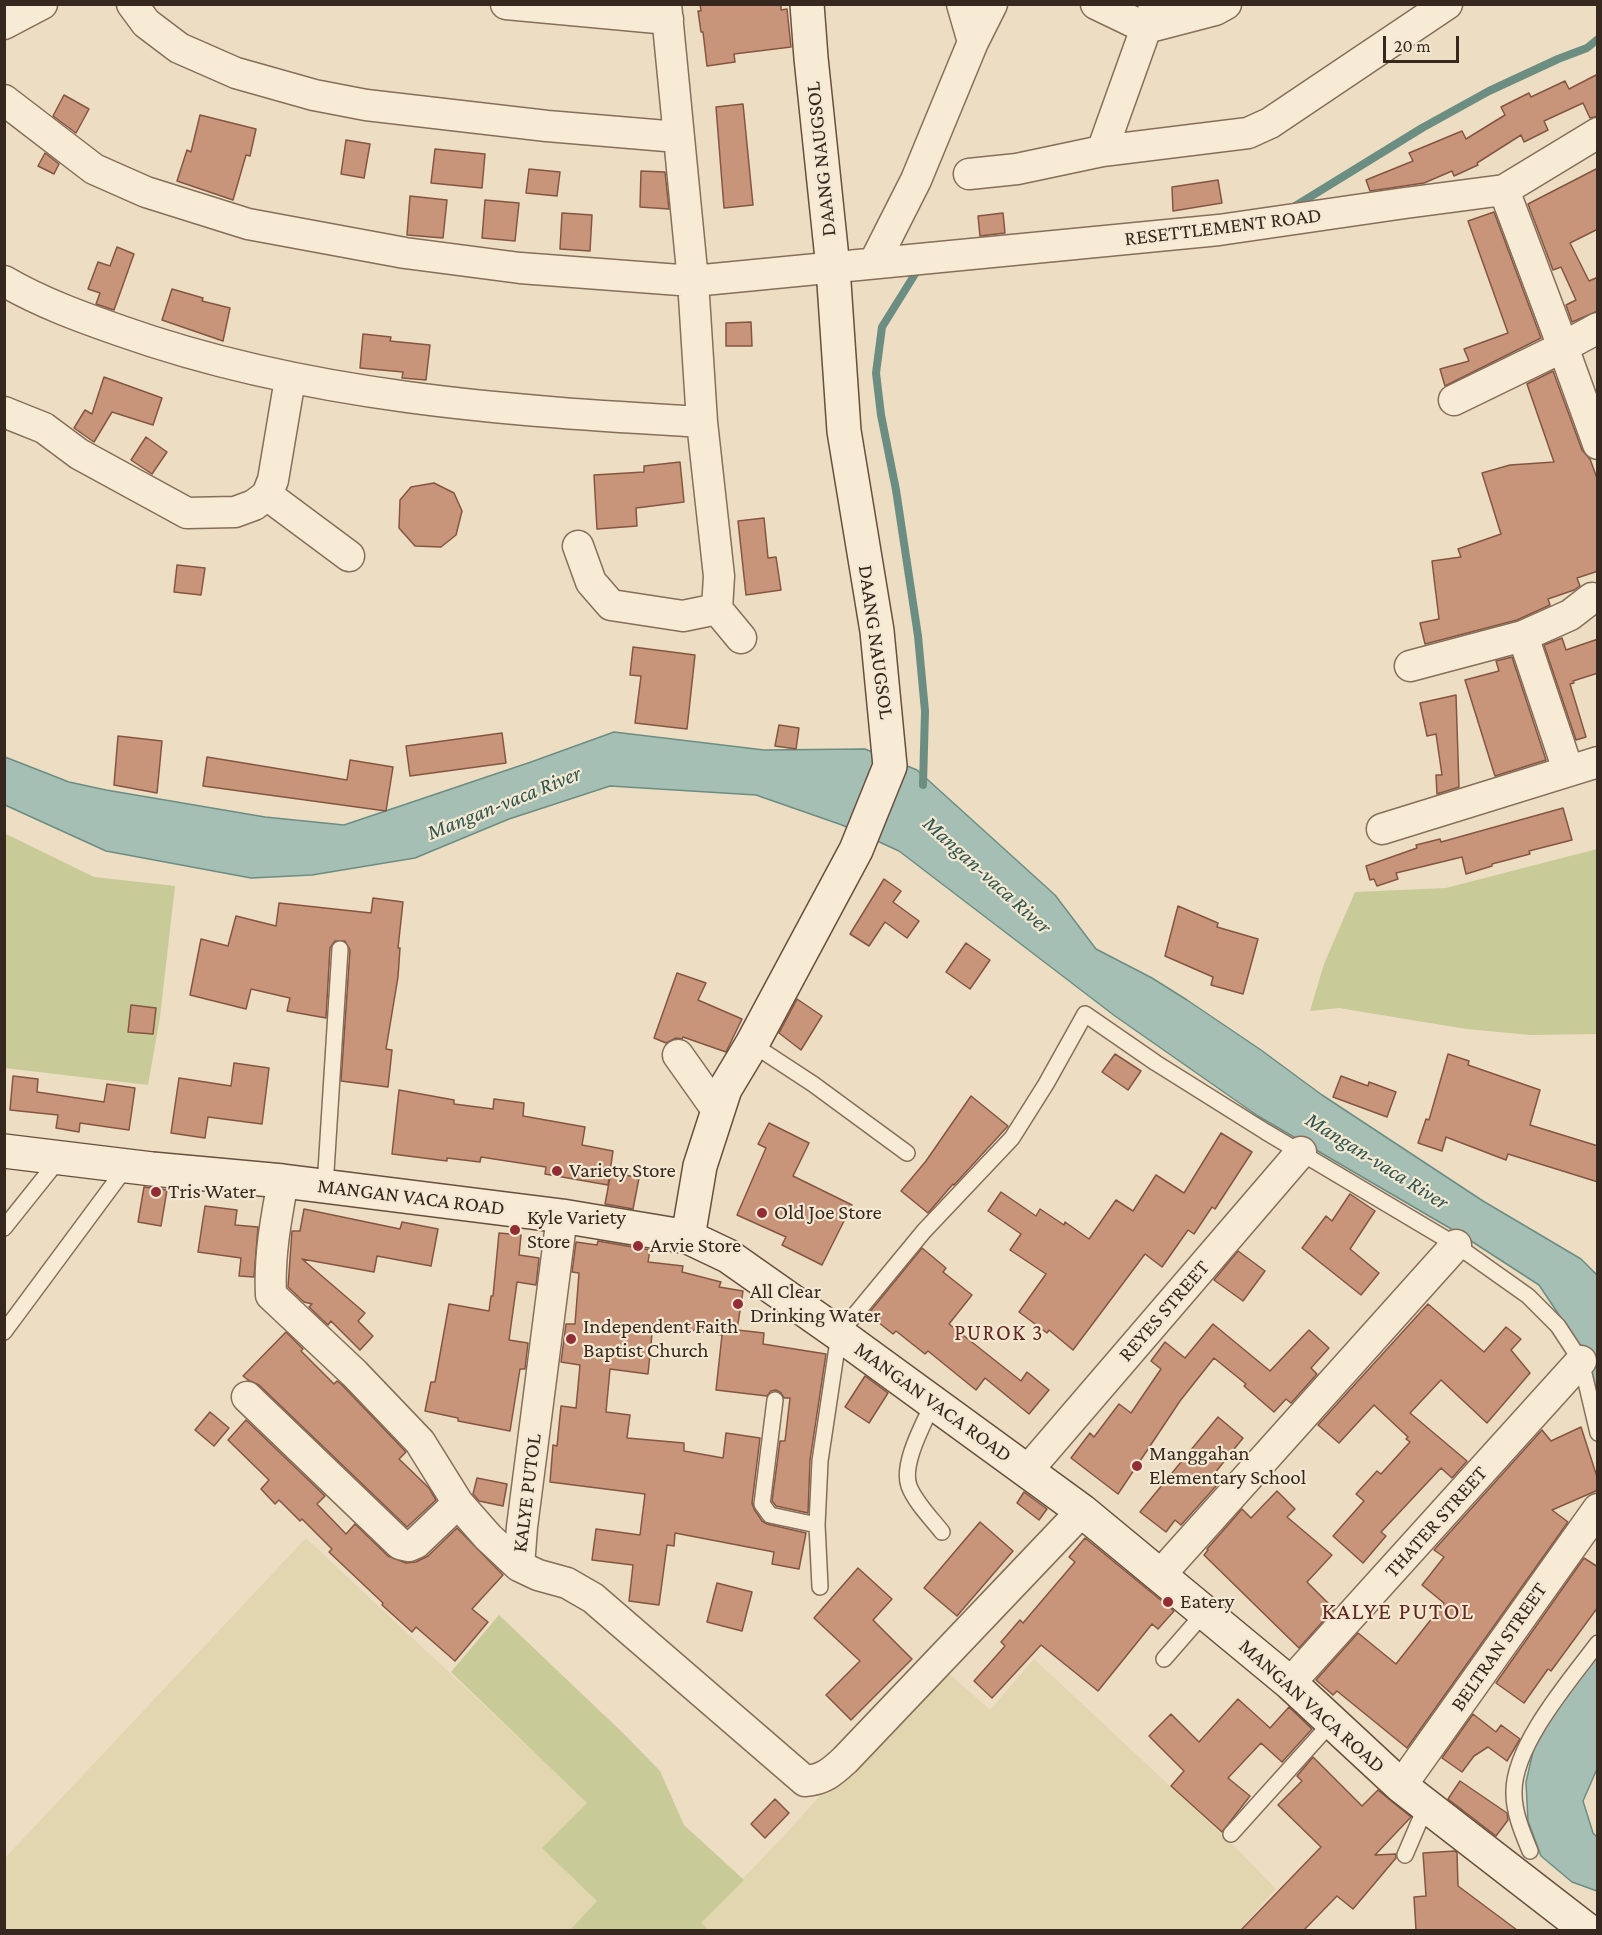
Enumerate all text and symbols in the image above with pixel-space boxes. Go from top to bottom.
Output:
scale bar [1386,24,1462,62]
text: 20 m [1394,36,1431,56]
street label: DAANG NAUGSOL [800,80,842,238]
street label: RESETTLEMENT ROAD [1123,202,1323,252]
street label: DAANG NAUGSOL [853,563,899,721]
water label: Mangan-vaca River [423,760,585,846]
water label: Mangan-vaca River [917,810,1057,940]
water label: Mangan-vaca River [1301,1106,1453,1216]
place label: Variety Store [569,1158,676,1184]
marker: Variety Store [550,1164,564,1178]
street label: MANGAN VACA ROAD [316,1173,506,1221]
place label: Tris Water [168,1179,256,1205]
marker: Tris Water [149,1185,163,1199]
place label: Old Joe Store [774,1200,882,1226]
place label: Kyle Variety Store [527,1205,626,1255]
marker: Old Joe Store [755,1206,769,1220]
marker: Kyle Variety Store [508,1223,522,1237]
place label: Arvie Store [650,1233,741,1259]
marker: Arvie Store [631,1239,645,1253]
street label: REYES STREET [1113,1255,1215,1367]
place label: All Clear Drinking Water [750,1279,881,1329]
marker: All Clear Drinking Water [731,1297,745,1311]
place label: Independent Faith Baptist Church [583,1314,738,1364]
district label: PUROK 3 [954,1320,1044,1346]
marker: Independent Faith Baptist Church [564,1332,578,1346]
street label: MANGAN VACA ROAD [849,1336,1017,1468]
street label: KALYE PUTOL [507,1432,547,1554]
place label: Manggahan Elementary School [1149,1441,1306,1491]
marker: Manggahan Elementary School [1130,1459,1144,1473]
street label: THATER STREET [1379,1461,1493,1583]
street label: BELTRAN STREET [1445,1578,1553,1716]
place label: Eatery [1180,1589,1234,1615]
marker: Eatery [1161,1595,1175,1609]
district label: KALYE PUTOL [1322,1598,1474,1626]
street label: MANGAN VACA ROAD [1234,1634,1390,1778]

